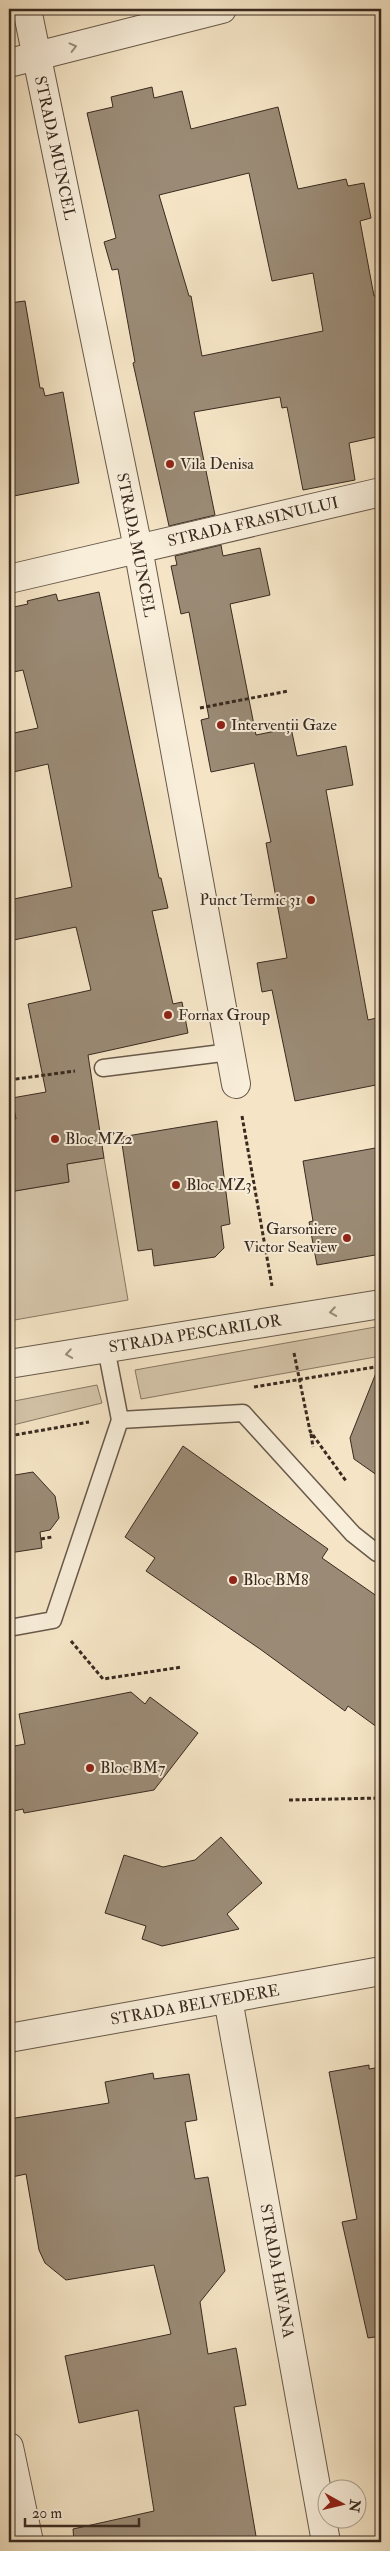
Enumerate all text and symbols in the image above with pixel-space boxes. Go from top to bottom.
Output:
one-way arrow [68,42,77,52]
street label: STRADA MUNCEL [30,74,80,222]
place label: Vila Denisa [180,454,254,474]
marker: Vila Denisa [164,458,176,470]
street label: STRADA MUNCEL [112,471,160,619]
street label: STRADA FRASINULUI [166,493,340,551]
place label: Intervenții Gaze [231,715,337,735]
marker: Intervenții Gaze [215,719,227,731]
place label: Punct Termic 31 [199,890,301,910]
marker: Punct Termic 31 [305,894,317,906]
place label: Fornax Group [178,1005,270,1026]
marker: Fornax Group [162,1009,174,1021]
place label: Bloc MZ2 [65,1129,133,1149]
marker: Bloc MZ2 [49,1133,61,1145]
place label: Bloc MZ3 [186,1175,252,1195]
marker: Bloc MZ3 [170,1179,182,1191]
place label: Garsoniere Victor Seaview [243,1219,338,1257]
marker: Garsoniere Victor Seaview [341,1232,353,1244]
one-way arrow [329,1306,337,1316]
street label: STRADA PESCARILOR [107,1310,283,1358]
one-way arrow [65,1349,73,1359]
place label: Bloc BM8 [243,1570,309,1590]
marker: Bloc BM8 [227,1574,239,1586]
place label: Bloc BM7 [100,1758,166,1778]
marker: Bloc BM7 [84,1762,96,1774]
street label: STRADA BELVEDERE [109,1980,281,2030]
street label: STRADA HAVANA [255,2202,299,2340]
north arrow [318,2478,368,2528]
scale bar [25,2496,139,2528]
text: N [345,2497,364,2514]
text: 20 m [32,2504,62,2523]

